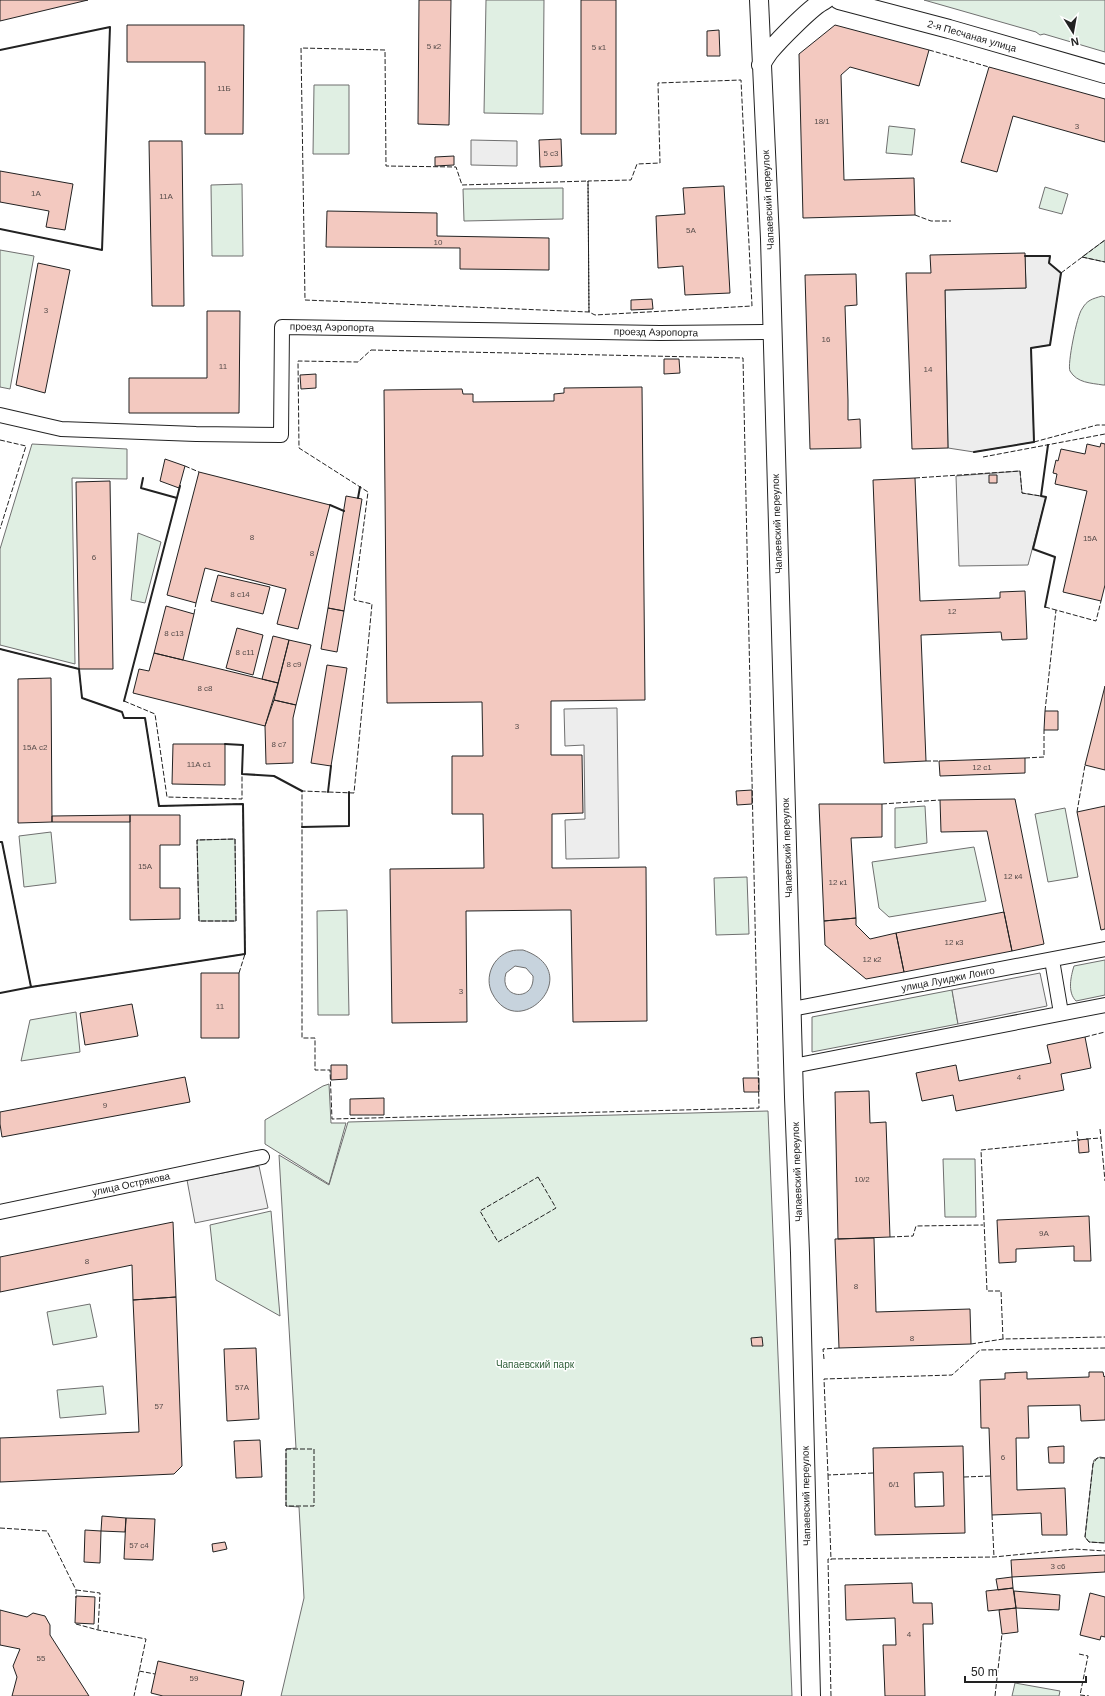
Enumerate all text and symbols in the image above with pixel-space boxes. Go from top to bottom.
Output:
north arrow [1053,12,1093,52]
street label: 2-я Песчаная улица [926,18,1018,54]
text: N [1070,35,1080,48]
house number: 5 к2 [427,42,442,51]
house number: 5 к1 [592,43,607,52]
house number: 11Б [217,84,231,93]
house number: 18/1 [814,117,830,126]
house number: 3 [1075,122,1080,131]
house number: 5 с3 [543,149,559,158]
street label: Чапаевский переулок [760,149,776,250]
house number: 1А [31,189,42,198]
house number: 11А [159,192,173,201]
house number: 5А [686,226,697,235]
house number: 10 [434,238,443,247]
house number: 3 [44,306,49,315]
street label: проезд Аэропорта [290,321,375,333]
street label: проезд Аэропорта [614,326,699,338]
house number: 16 [822,335,831,344]
house number: 11 [219,362,228,371]
house number: 14 [924,365,933,374]
street label: Чапаевский переулок [770,473,784,574]
house number: 8 [250,533,255,542]
house number: 15А [1083,534,1098,543]
house number: 8 [310,549,315,558]
house number: 6 [92,553,97,562]
house number: 8 с14 [230,590,250,599]
house number: 12 [948,607,957,616]
house number: 8 с13 [164,629,184,638]
house number: 8 с11 [236,648,255,657]
house number: 8 с9 [286,660,302,669]
house number: 8 с8 [197,684,213,693]
house number: 3 [515,722,520,731]
house number: 8 с7 [271,740,287,749]
house number: 15А с2 [23,743,48,752]
house number: 11А с1 [187,760,212,769]
house number: 12 с1 [972,763,992,772]
street label: Чапаевский переулок [780,797,794,898]
house number: 15А [138,862,153,871]
house number: 12 к4 [1003,872,1023,881]
house number: 12 к1 [828,878,848,887]
house number: 12 к3 [944,938,964,947]
house number: 12 к2 [862,955,882,964]
street label: улица Луиджи Лонго [900,964,996,993]
house number: 3 [459,987,464,996]
house number: 11 [216,1002,225,1011]
house number: 4 [1017,1073,1022,1082]
house number: 9 [103,1101,108,1110]
street label: Чапаевский переулок [790,1121,804,1222]
street label: улица Острякова [91,1170,171,1198]
house number: 10/2 [854,1175,870,1184]
house number: 9А [1039,1229,1050,1238]
house number: 8 [85,1257,90,1266]
house number: 8 [854,1282,859,1291]
house number: 8 [910,1334,915,1343]
park label: Чапаевский парк [496,1359,575,1370]
house number: 57А [235,1383,250,1392]
house number: 57 [155,1402,164,1411]
street label: Чапаевский переулок [800,1445,812,1546]
house number: 6 [1001,1453,1006,1462]
house number: 6/1 [888,1480,900,1489]
house number: 57 с4 [129,1541,149,1550]
house number: 3 с6 [1050,1562,1066,1571]
house number: 4 [907,1630,912,1639]
house number: 55 [37,1654,46,1663]
scale bar [965,1658,1086,1684]
text: 50 m [971,1665,998,1679]
house number: 59 [190,1674,199,1683]

